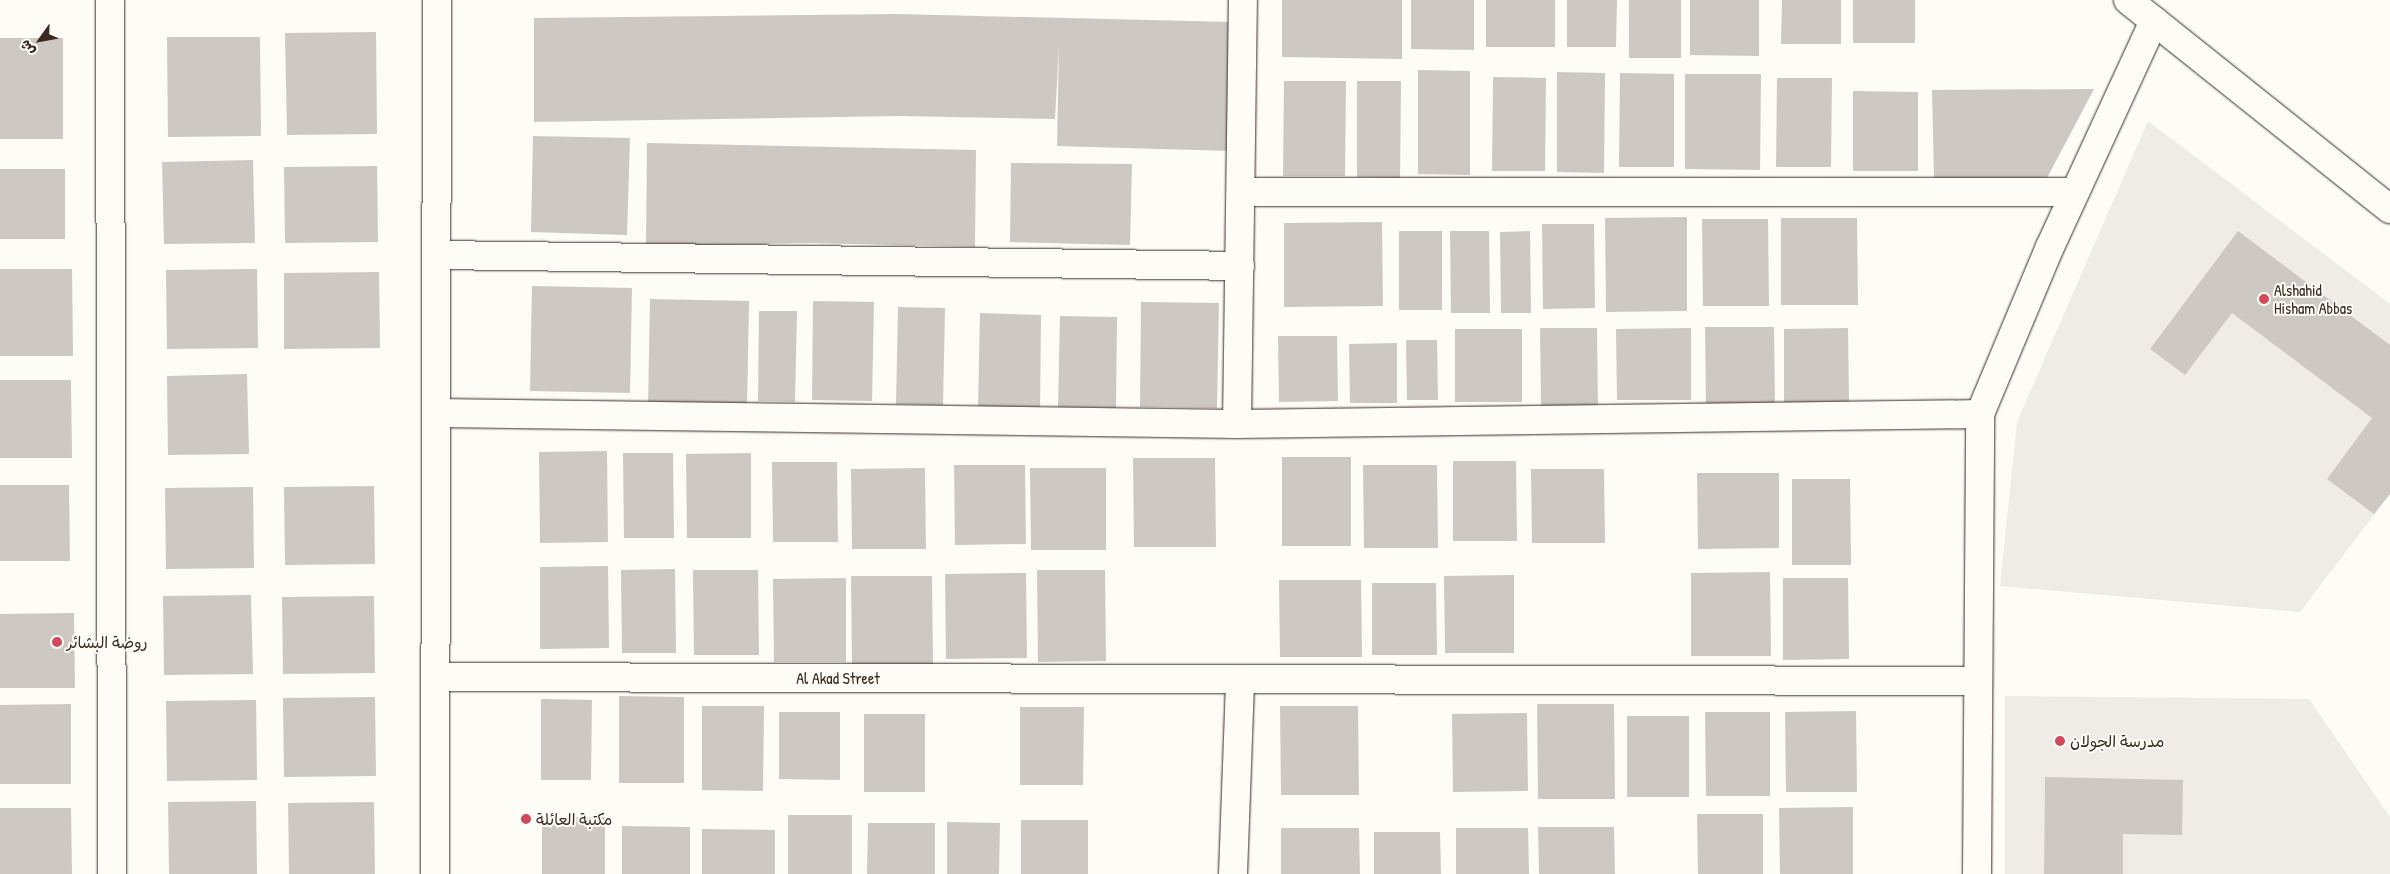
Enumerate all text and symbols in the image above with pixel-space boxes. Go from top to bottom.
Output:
north arrow [15,15,65,65]
text: ش [15,37,39,60]
place label: Alshahid Hisham Abbas [2274,280,2352,318]
marker: Alshahid Hisham Abbas [2258,293,2270,305]
place label: روضة البشائر [67,632,148,652]
marker: روضة البشائر [51,636,63,648]
street label: Al Akad Street [796,668,880,688]
place label: مدرسة الجولان [2070,731,2164,751]
marker: مدرسة الجولان [2054,735,2066,747]
place label: مكتبة العائلة [536,809,612,829]
marker: مكتبة العائلة [520,813,532,825]

